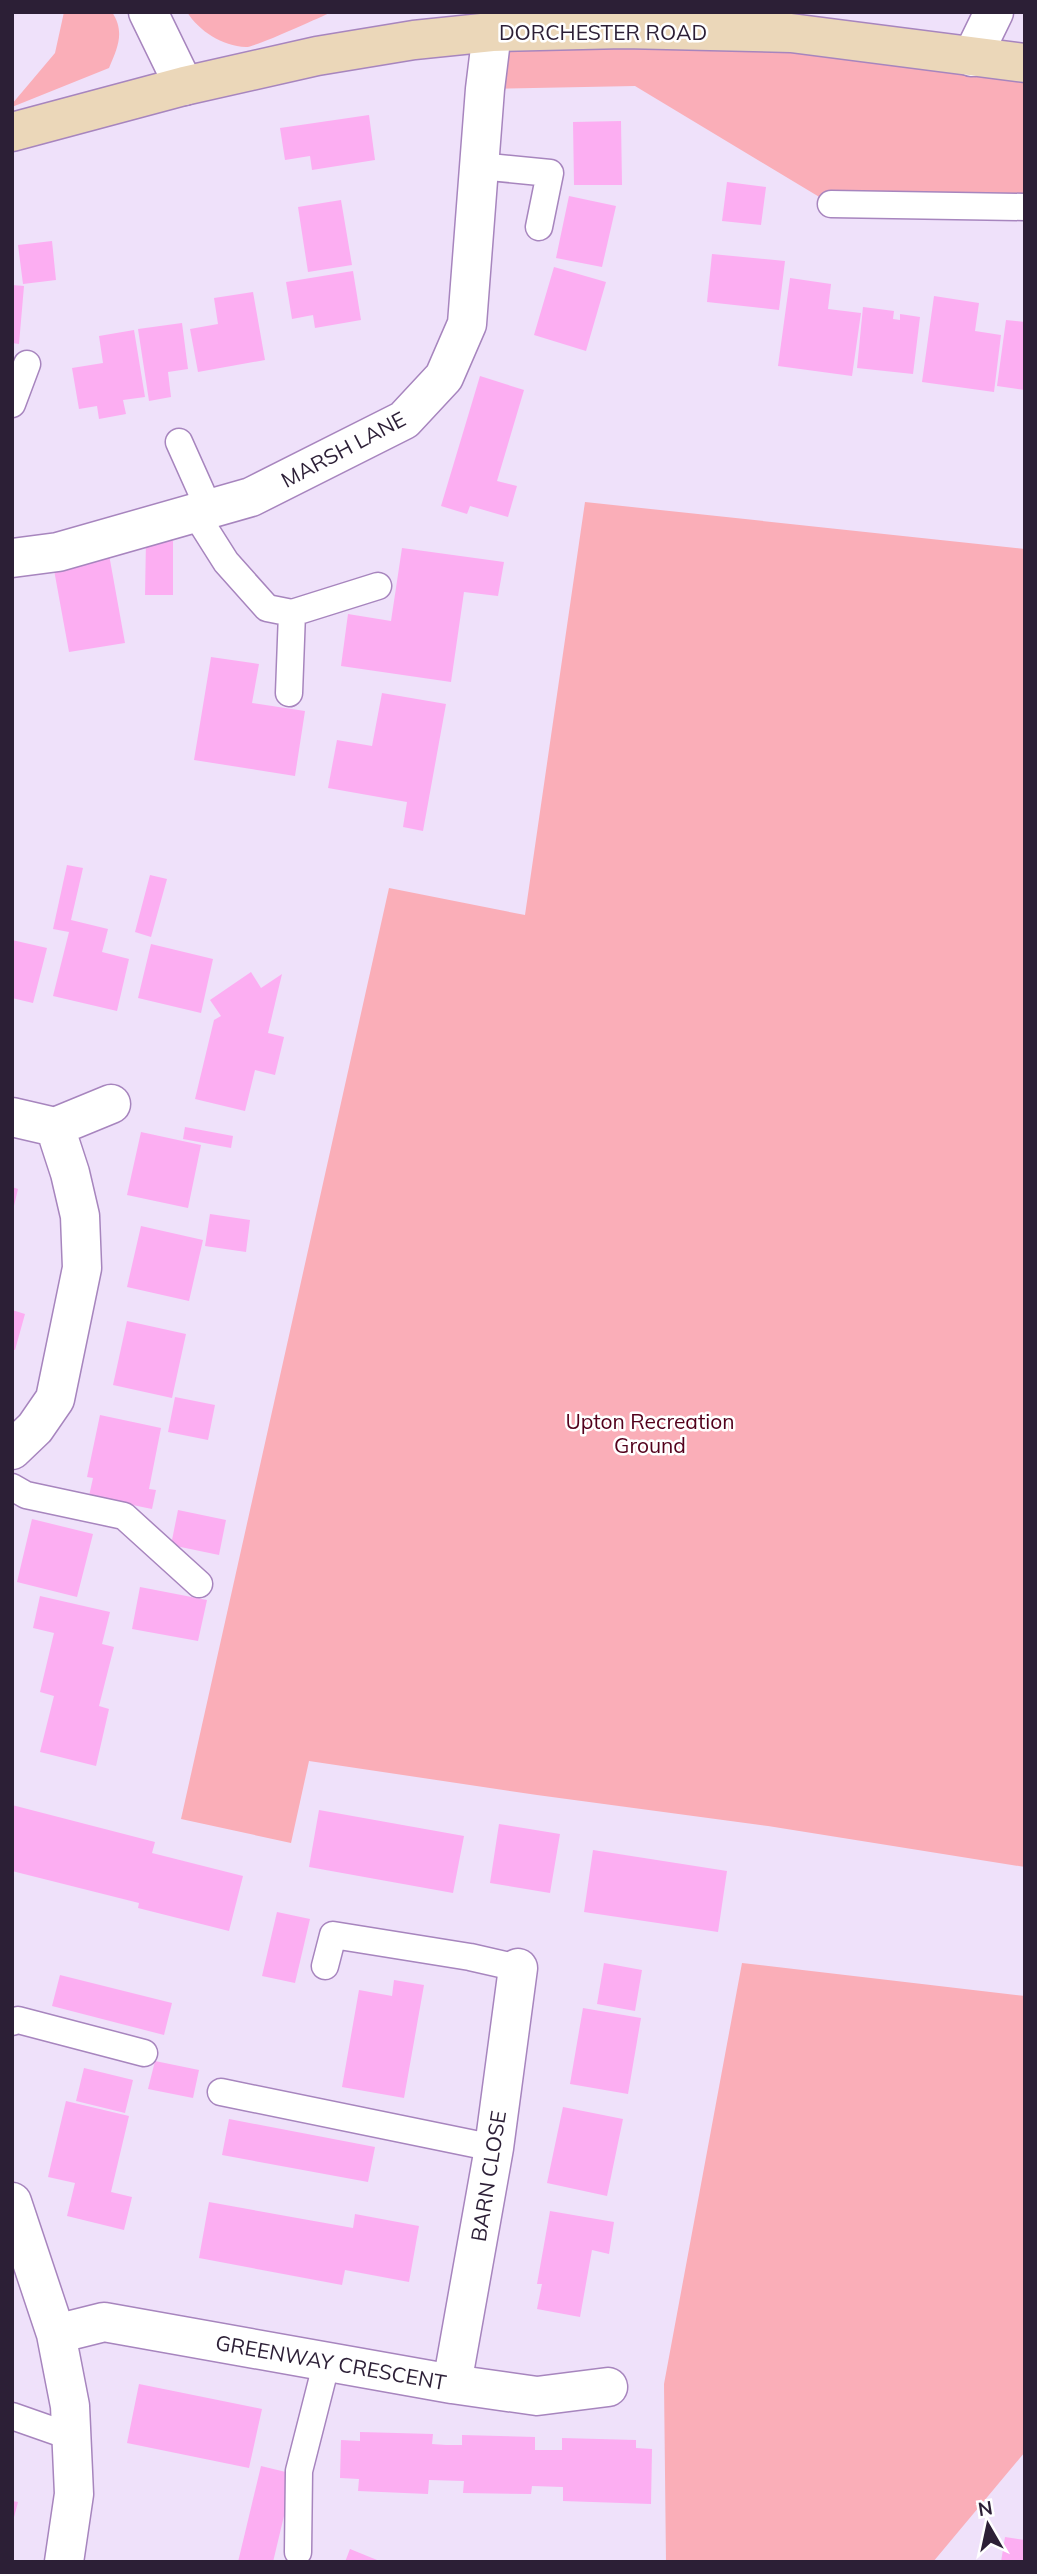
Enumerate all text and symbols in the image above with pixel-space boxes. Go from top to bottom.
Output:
street label: DORCHESTER ROAD [499,19,707,45]
street label: MARSH LANE [276,405,410,493]
park label: Upton Recreation Ground [565,1408,735,1458]
street label: BARN CLOSE [465,2109,511,2243]
street label: GREENWAY CRESCENT [214,2329,449,2395]
north arrow [953,2490,1023,2560]
text: N [976,2495,994,2521]

